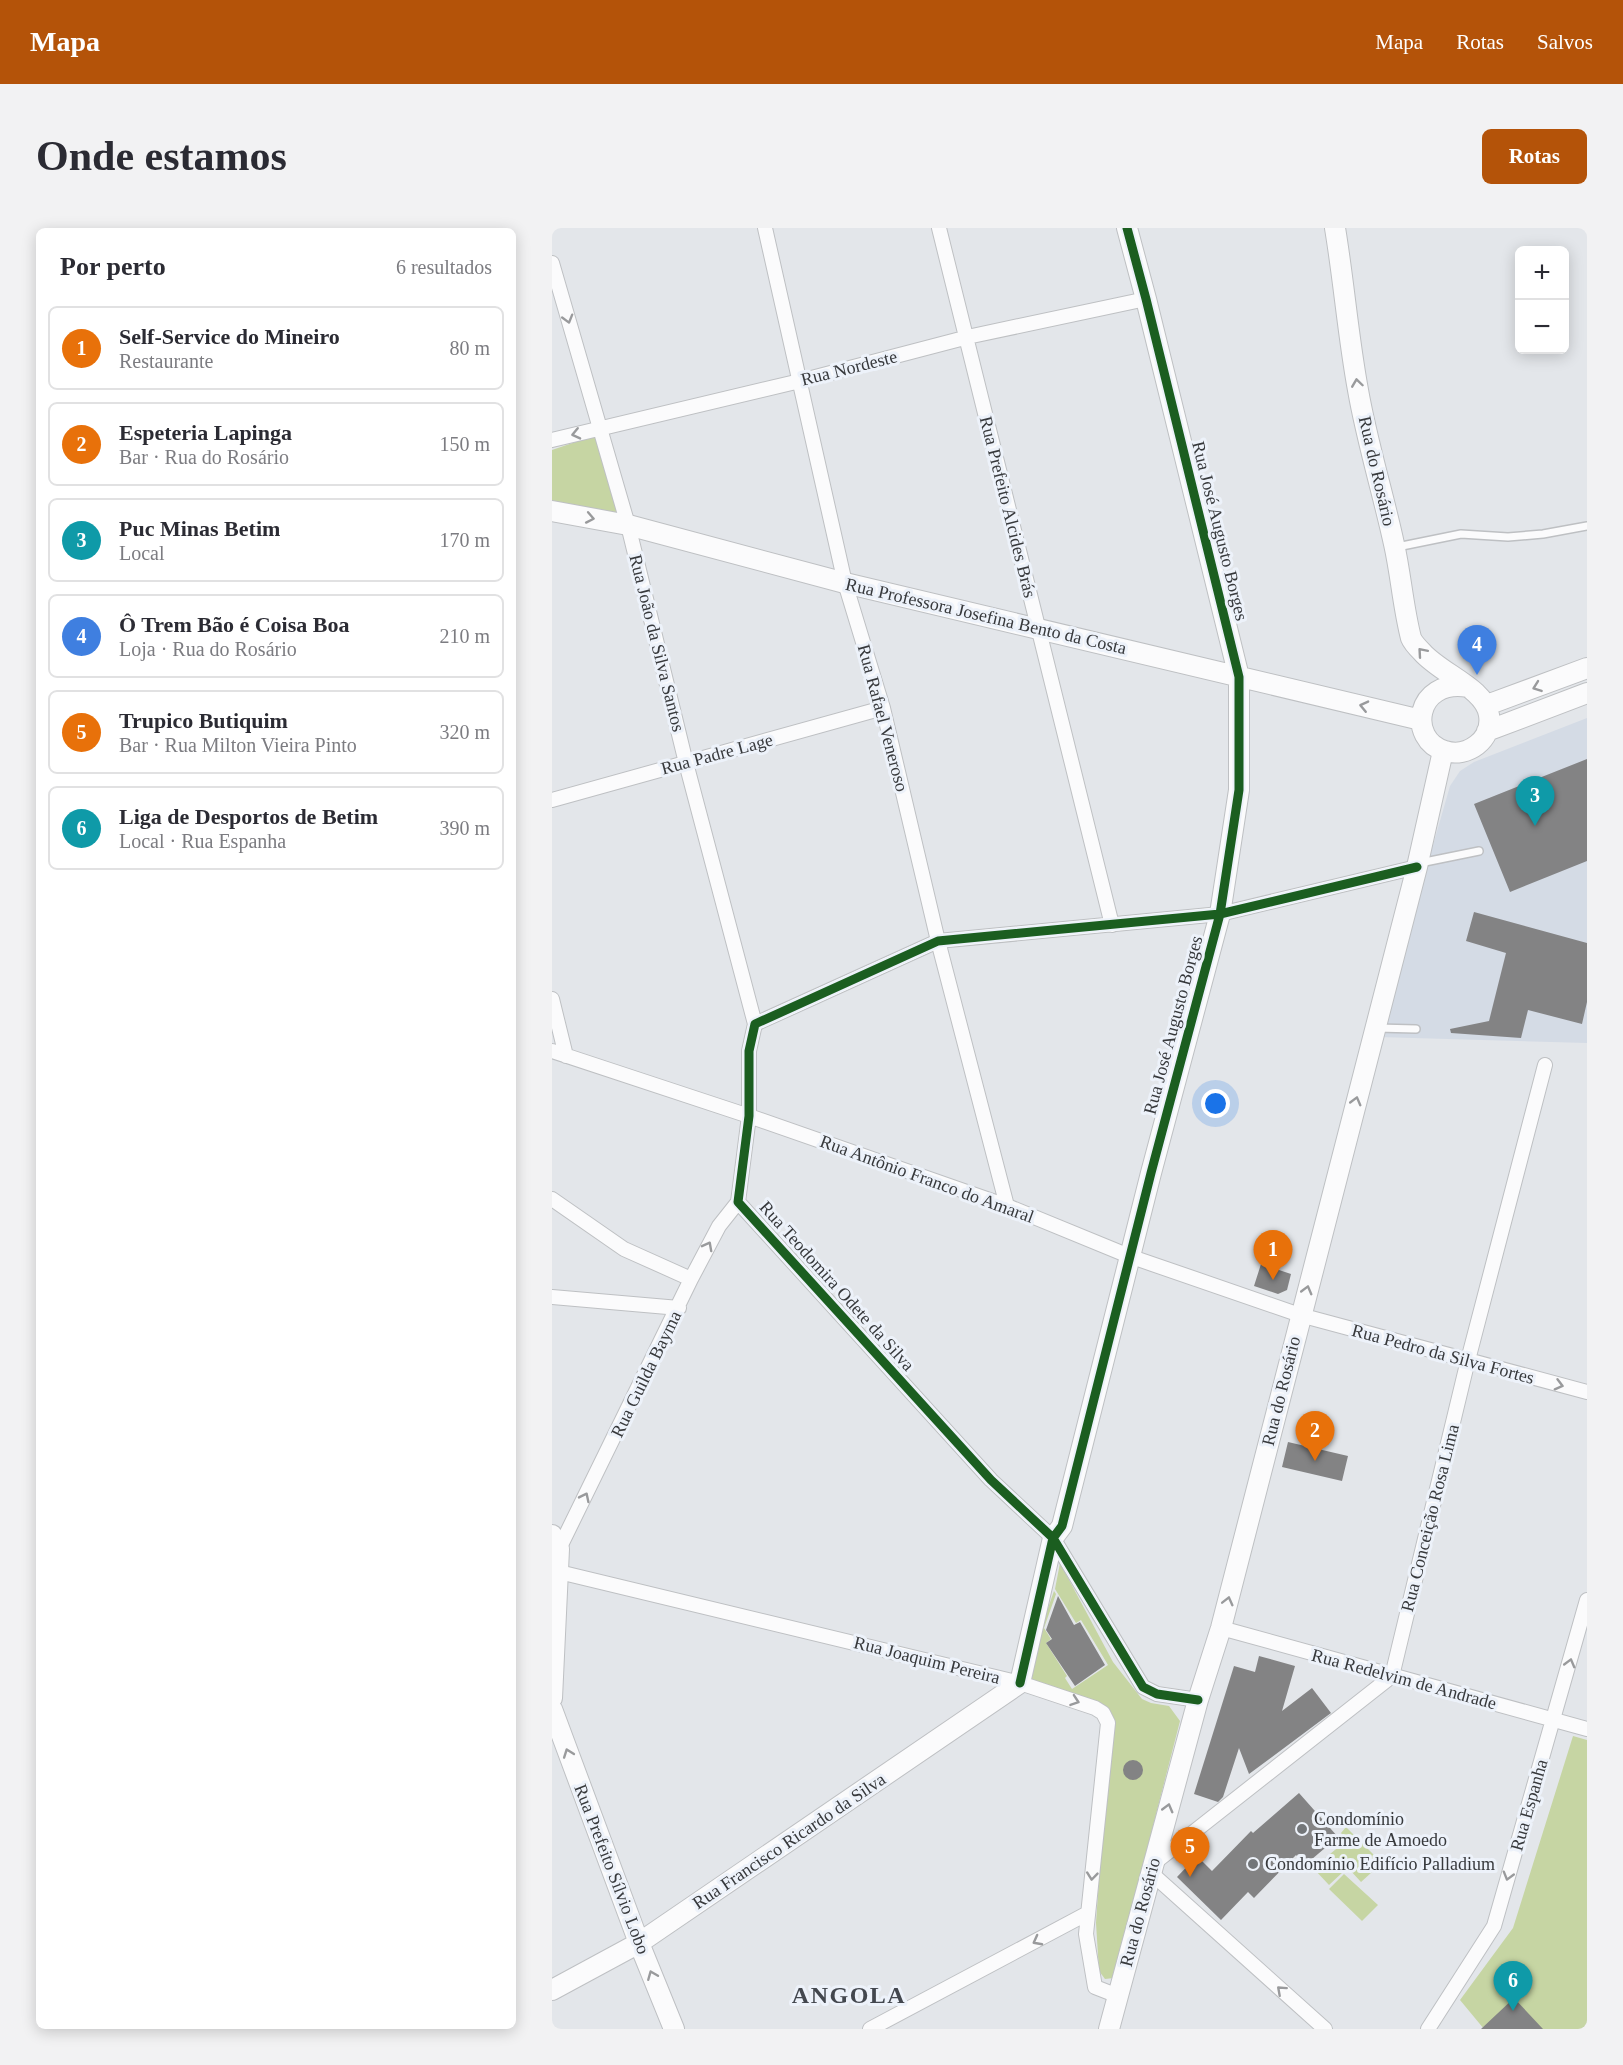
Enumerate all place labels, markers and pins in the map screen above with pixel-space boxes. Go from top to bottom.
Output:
pin: 4 [1458,626,1496,675]
pin: 3 [1516,776,1554,826]
pin: 1 [1254,1230,1292,1280]
pin: 2 [1296,1412,1335,1461]
place label: Condomínio Farme de Amoedo [1314,1809,1447,1850]
marker: Condomínio Farme de Amoedo [1295,1822,1309,1836]
pin: 5 [1170,1828,1210,1877]
place label: Condomínio Edifício Palladium [1265,1854,1495,1874]
marker: Condomínio Edifício Palladium [1246,1857,1260,1871]
pin: 6 [1494,1962,1532,2011]

